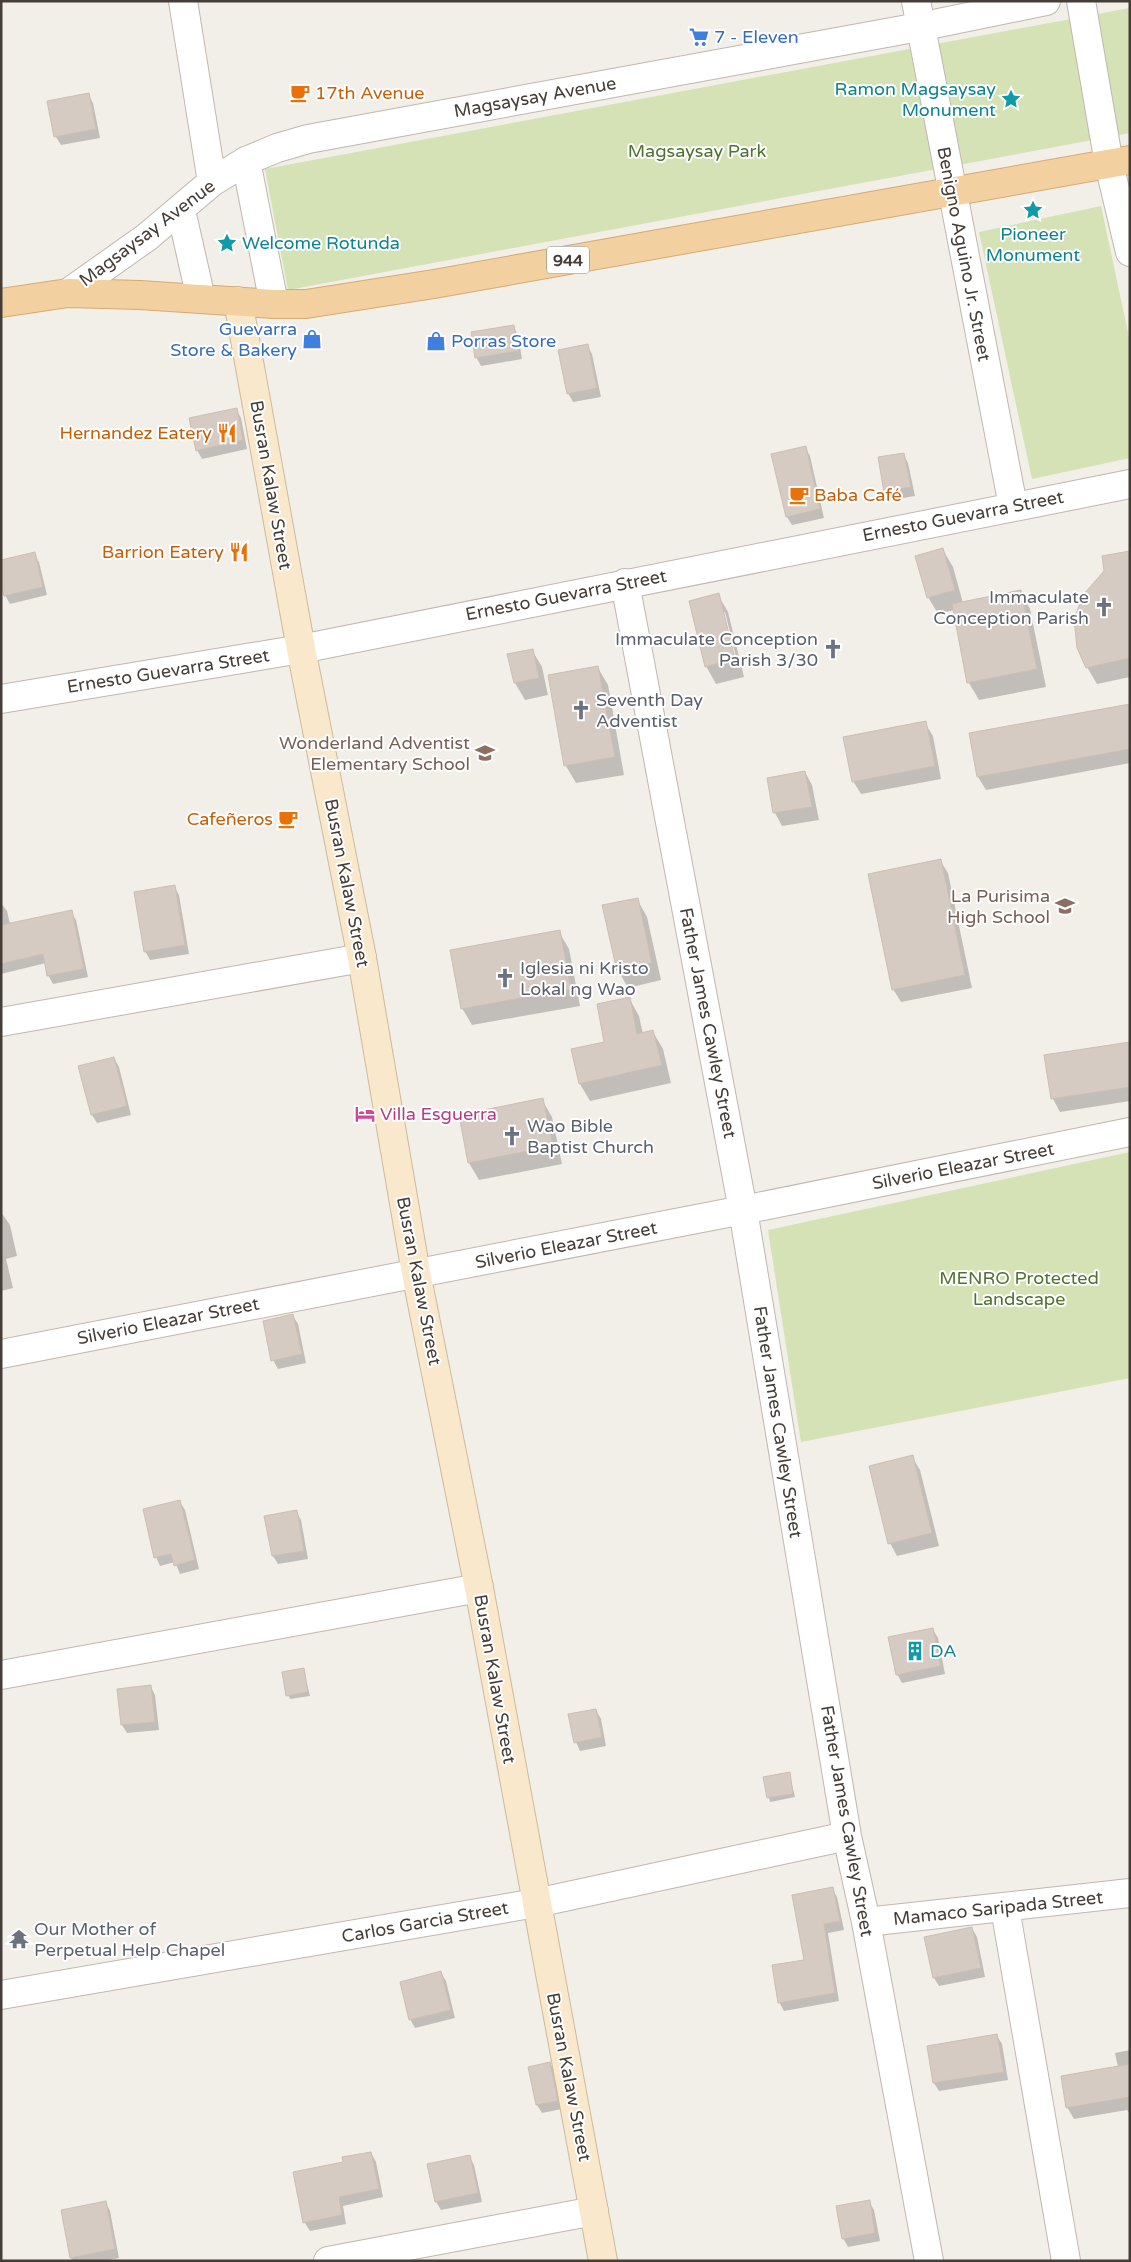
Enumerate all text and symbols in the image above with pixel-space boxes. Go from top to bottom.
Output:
supermarket icon: 7 - Eleven [688,26,710,48]
place label: 7 - Eleven [714,26,799,48]
street label: Magsaysay Avenue [452,72,618,122]
place label: Ramon Magsaysay Monument [835,78,996,121]
cafe icon: 17th Avenue [289,82,311,104]
place label: 17th Avenue [315,82,425,104]
place icon: Ramon Magsaysay Monument [1000,88,1022,110]
park label: Magsaysay Park [628,140,766,162]
street label: Benigno Aguino Jr. Street [932,145,996,363]
street label: Magsaysay Avenue [75,175,219,291]
place icon: Pioneer Monument [1022,199,1044,221]
place label: Pioneer Monument [986,223,1080,266]
place icon: Welcome Rotunda [216,232,238,254]
place label: Welcome Rotunda [242,232,400,254]
road number: 944 [547,246,589,274]
place label: Guevarra Store & Bakery [170,318,297,361]
shop icon: Guevarra Store & Bakery [301,328,323,350]
shop icon: Porras Store [425,330,447,352]
place label: Porras Store [451,330,556,352]
street label: Busran Kalaw Street [245,399,297,572]
place label: Hernandez Eatery [60,422,212,444]
restaurant icon: Hernandez Eatery [216,422,238,444]
cafe icon: Baba Café [788,484,810,506]
place label: Baba Café [814,484,902,506]
street label: Ernesto Guevarra Street [860,486,1066,546]
place label: Barrion Eatery [102,541,224,563]
restaurant icon: Barrion Eatery [228,541,250,563]
street label: Ernesto Guevarra Street [463,565,669,625]
place label: Immaculate Conception Parish [933,586,1089,629]
church icon: Immaculate Conception Parish [1093,596,1115,618]
place label: Immaculate Conception Parish 3/30 [615,628,818,671]
church icon: Immaculate Conception Parish 3/30 [822,638,844,660]
street label: Ernesto Guevarra Street [65,644,271,698]
place label: Seventh Day Adventist [596,689,703,732]
church icon: Seventh Day Adventist [570,699,592,721]
place label: Wonderland Adventist Elementary School [279,732,470,775]
school or university icon: Wonderland Adventist Elementary School [474,742,496,764]
street label: Busran Kalaw Street [320,797,374,969]
place label: Cafeñeros [187,808,273,830]
cafe icon: Cafeñeros [277,808,299,830]
place label: La Purisima High School [947,885,1050,928]
school or university icon: La Purisima High School [1054,895,1076,917]
street label: Father James Cawley Street [675,906,741,1140]
place label: Iglesia ni Kristo Lokal ng Wao [520,957,649,1000]
church icon: Iglesia ni Kristo Lokal ng Wao [494,967,516,989]
hotel icon: Villa Esguerra [354,1103,376,1125]
place label: Villa Esguerra [380,1103,497,1125]
place label: Wao Bible Baptist Church [527,1115,654,1158]
church icon: Wao Bible Baptist Church [501,1125,523,1147]
street label: Silverio Eleazar Street [870,1138,1056,1194]
street label: Busran Kalaw Street [392,1195,446,1367]
street label: Silverio Eleazar Street [473,1217,659,1273]
park label: MENRO Protected Landscape [939,1267,1099,1310]
street label: Silverio Eleazar Street [75,1293,261,1349]
street label: Father James Cawley Street [749,1304,807,1540]
street label: Busran Kalaw Street [469,1593,521,1766]
building icon: DA [904,1640,926,1662]
place label: DA [930,1640,957,1662]
street label: Father James Cawley Street [816,1704,878,1939]
street label: Mamaco Saripada Street [892,1886,1104,1930]
street label: Carlos Garcia Street [340,1896,510,1948]
place label: Our Mother of Perpetual Help Chapel [34,1918,225,1961]
temple icon: Our Mother of Perpetual Help Chapel [8,1928,30,1950]
street label: Busran Kalaw Street [542,1991,596,2163]

